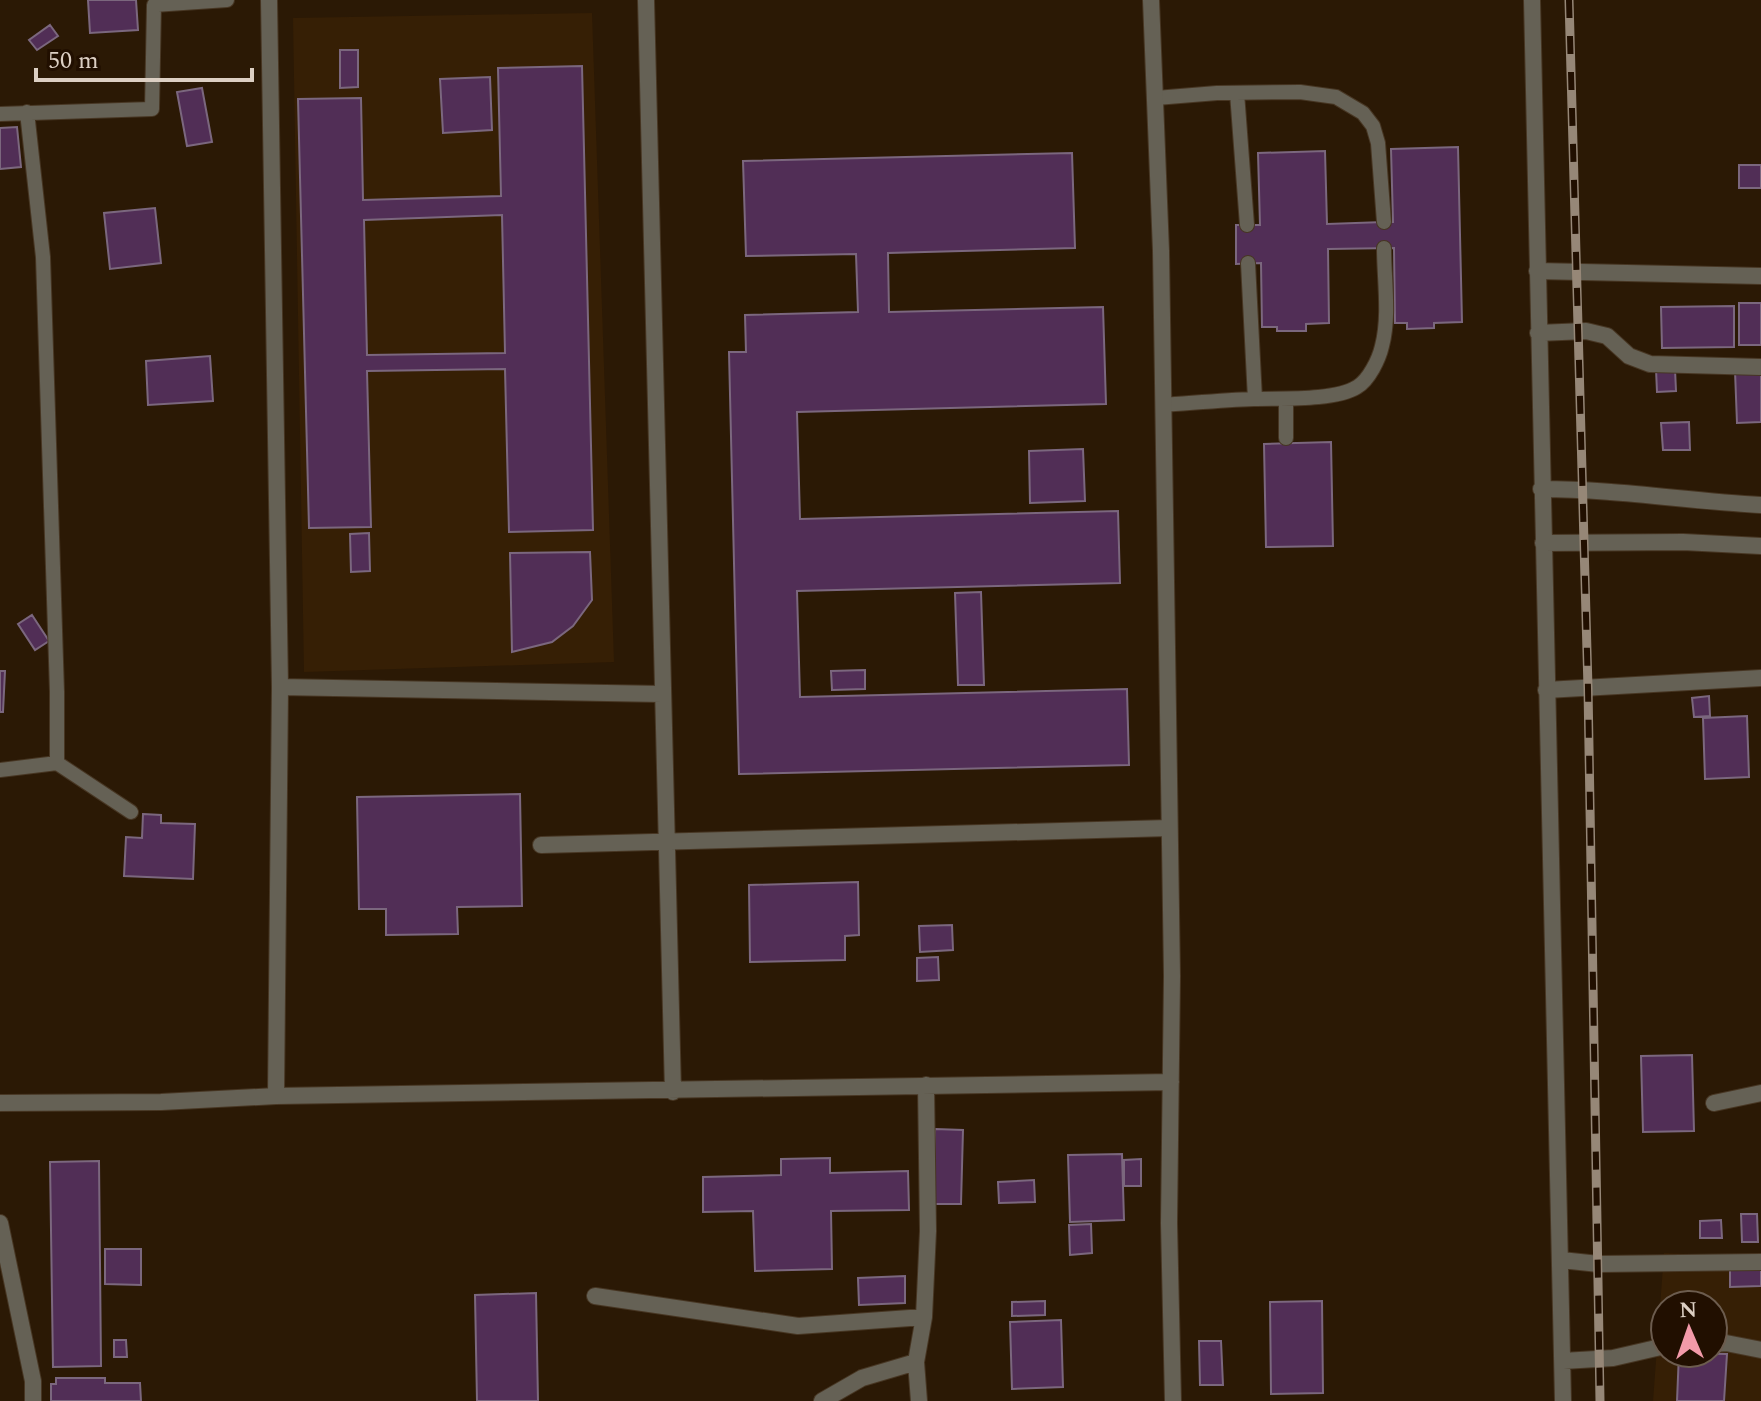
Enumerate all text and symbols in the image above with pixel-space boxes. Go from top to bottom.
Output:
scale bar [36,32,252,82]
text: 50 m [48,43,99,79]
north arrow [1649,1289,1729,1369]
text: N [1679,1294,1698,1327]

